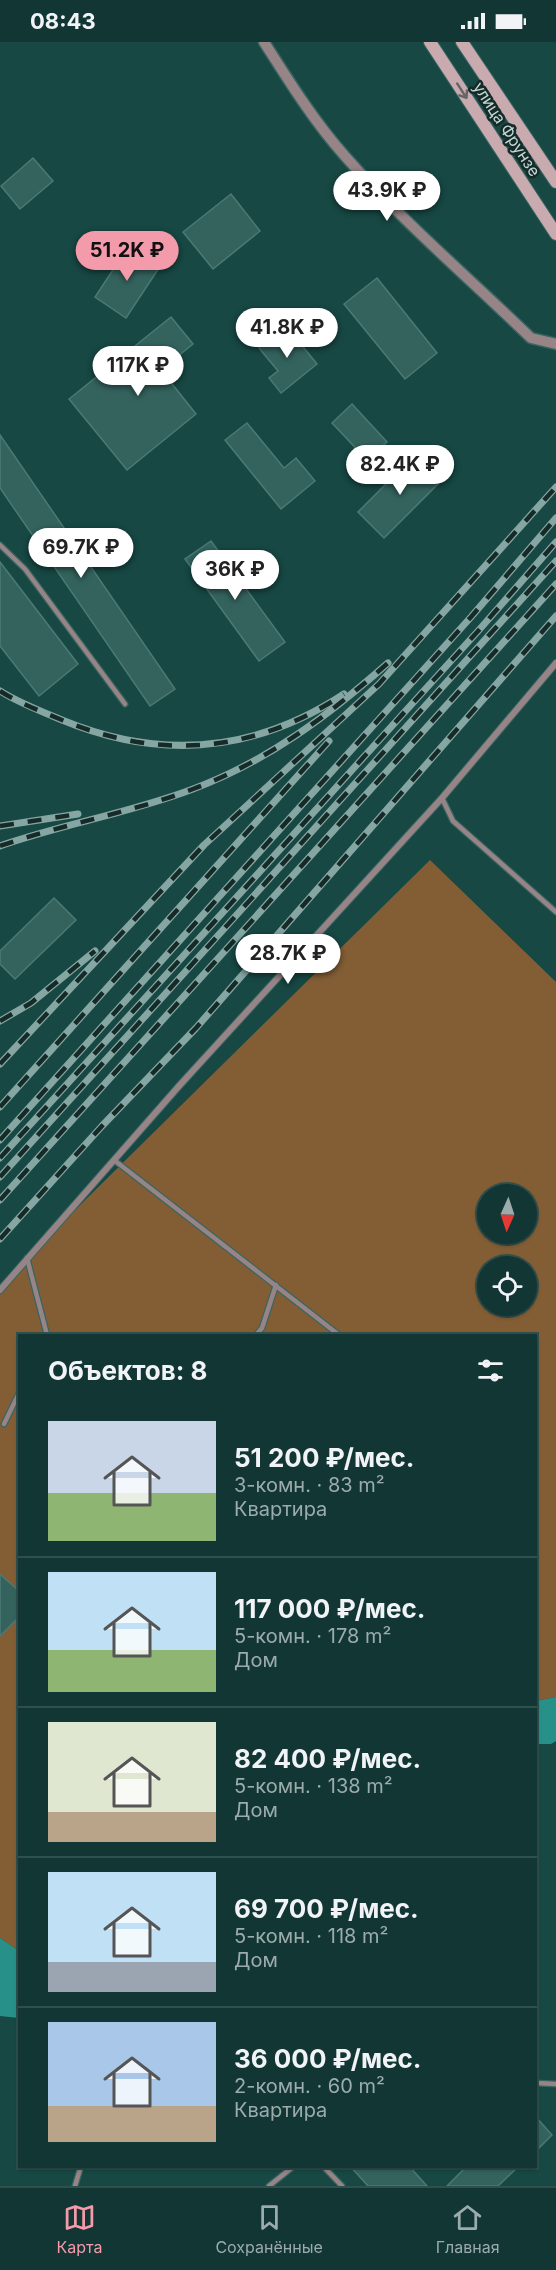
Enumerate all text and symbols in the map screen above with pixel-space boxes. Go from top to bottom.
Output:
text: 08:43 [30,8,96,34]
street label: улица Фрунзе [469,78,545,180]
one-way arrow [456,82,468,99]
pin: 43.9K ₽ [332,171,442,222]
text: 43.9K ₽ [347,178,427,202]
pin: 51.2K ₽ [72,231,182,282]
text: 51.2K ₽ [90,238,164,262]
pin: 41.8K ₽ [232,308,342,359]
text: 41.8K ₽ [250,315,324,339]
pin: 117K ₽ [89,346,187,397]
text: 117K ₽ [107,353,169,377]
pin: 82.4K ₽ [345,445,455,496]
text: 82.4K ₽ [360,452,440,476]
pin: 69.7K ₽ [26,528,136,579]
text: 69.7K ₽ [42,535,120,559]
pin: 36K ₽ [193,550,277,601]
text: 36K ₽ [205,557,265,581]
pin: 28.7K ₽ [233,934,343,985]
text: 28.7K ₽ [250,941,326,965]
north arrow [477,1184,537,1244]
map controls [477,1184,537,1316]
button: locate [477,1256,537,1316]
icon: filters [474,1354,507,1387]
text: Объектов: 8 [48,1355,208,1386]
text: 51 200 ₽/мес. [234,1442,415,1473]
icon: home [96,1445,168,1517]
text: 3-комн. · 83 m² [234,1473,385,1497]
text: Квартира [234,1497,327,1521]
text: 117 000 ₽/мес. [234,1593,425,1624]
icon: home [96,1596,168,1668]
text: 5-комн. · 178 m² [234,1624,391,1648]
text: Дом [234,1648,278,1672]
text: 82 400 ₽/мес. [234,1743,421,1774]
icon: home [96,1746,168,1818]
text: 5-комн. · 138 m² [234,1774,393,1798]
text: Дом [234,1798,278,1822]
text: 69 700 ₽/мес. [234,1893,419,1924]
icon: home [96,1896,168,1968]
text: 5-комн. · 118 m² [234,1924,388,1948]
text: Дом [234,1948,278,1972]
text: 36 000 ₽/мес. [234,2043,422,2074]
icon: home [96,2046,168,2118]
text: 2-комн. · 60 m² [234,2074,385,2098]
text: Квартира [234,2098,327,2122]
tab: Карта [56,2201,102,2257]
tab: Сохранённые [215,2201,323,2257]
tab: Главная [436,2201,500,2257]

